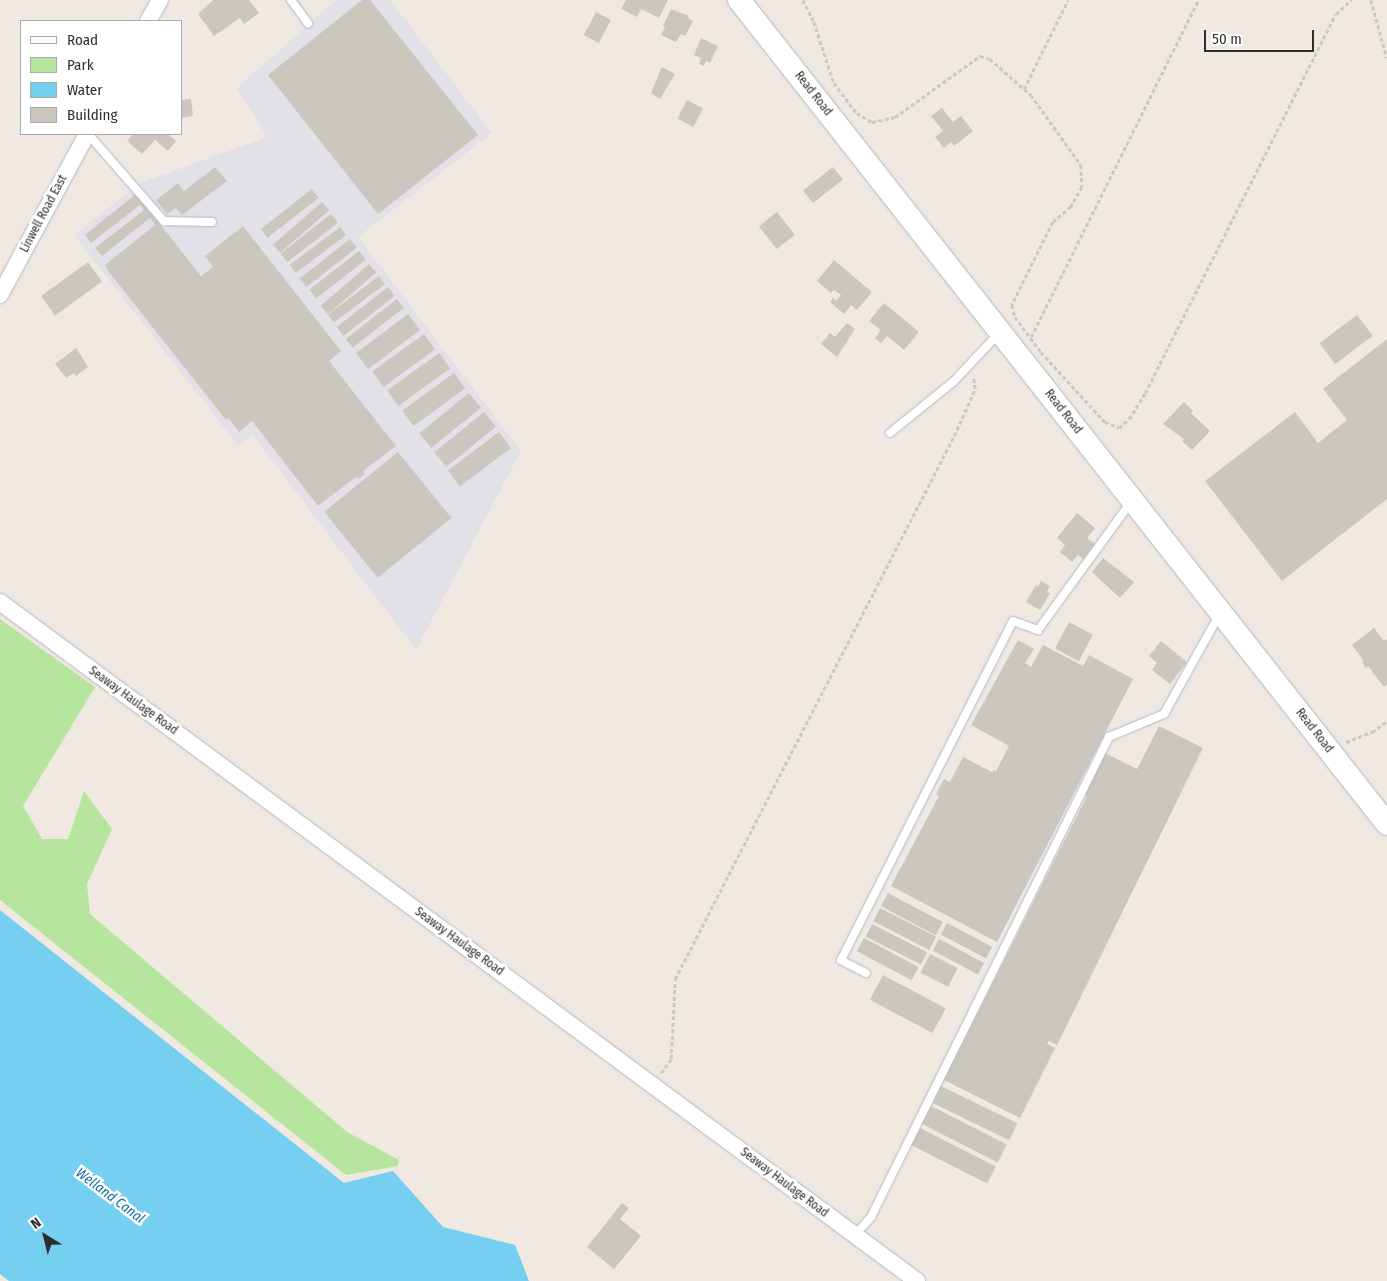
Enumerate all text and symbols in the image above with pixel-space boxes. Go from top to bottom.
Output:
legend [20,20,182,135]
scale bar [1207,20,1317,52]
text: 50 m [1212,30,1242,48]
text: Road [67,31,98,49]
text: Park [67,56,94,74]
street label: Read Road [791,69,835,119]
text: Water [67,81,102,99]
text: Building [67,106,118,124]
street label: Linwell Road East [18,173,70,255]
street label: Read Road [1041,387,1085,437]
street label: Seaway Haulage Road [86,664,180,738]
street label: Read Road [1292,706,1336,756]
street label: Seaway Haulage Road [412,905,506,979]
street label: Seaway Haulage Road [737,1145,831,1221]
water label: Welland Canal [72,1165,148,1227]
north arrow [20,1211,70,1261]
text: N [27,1214,44,1233]

